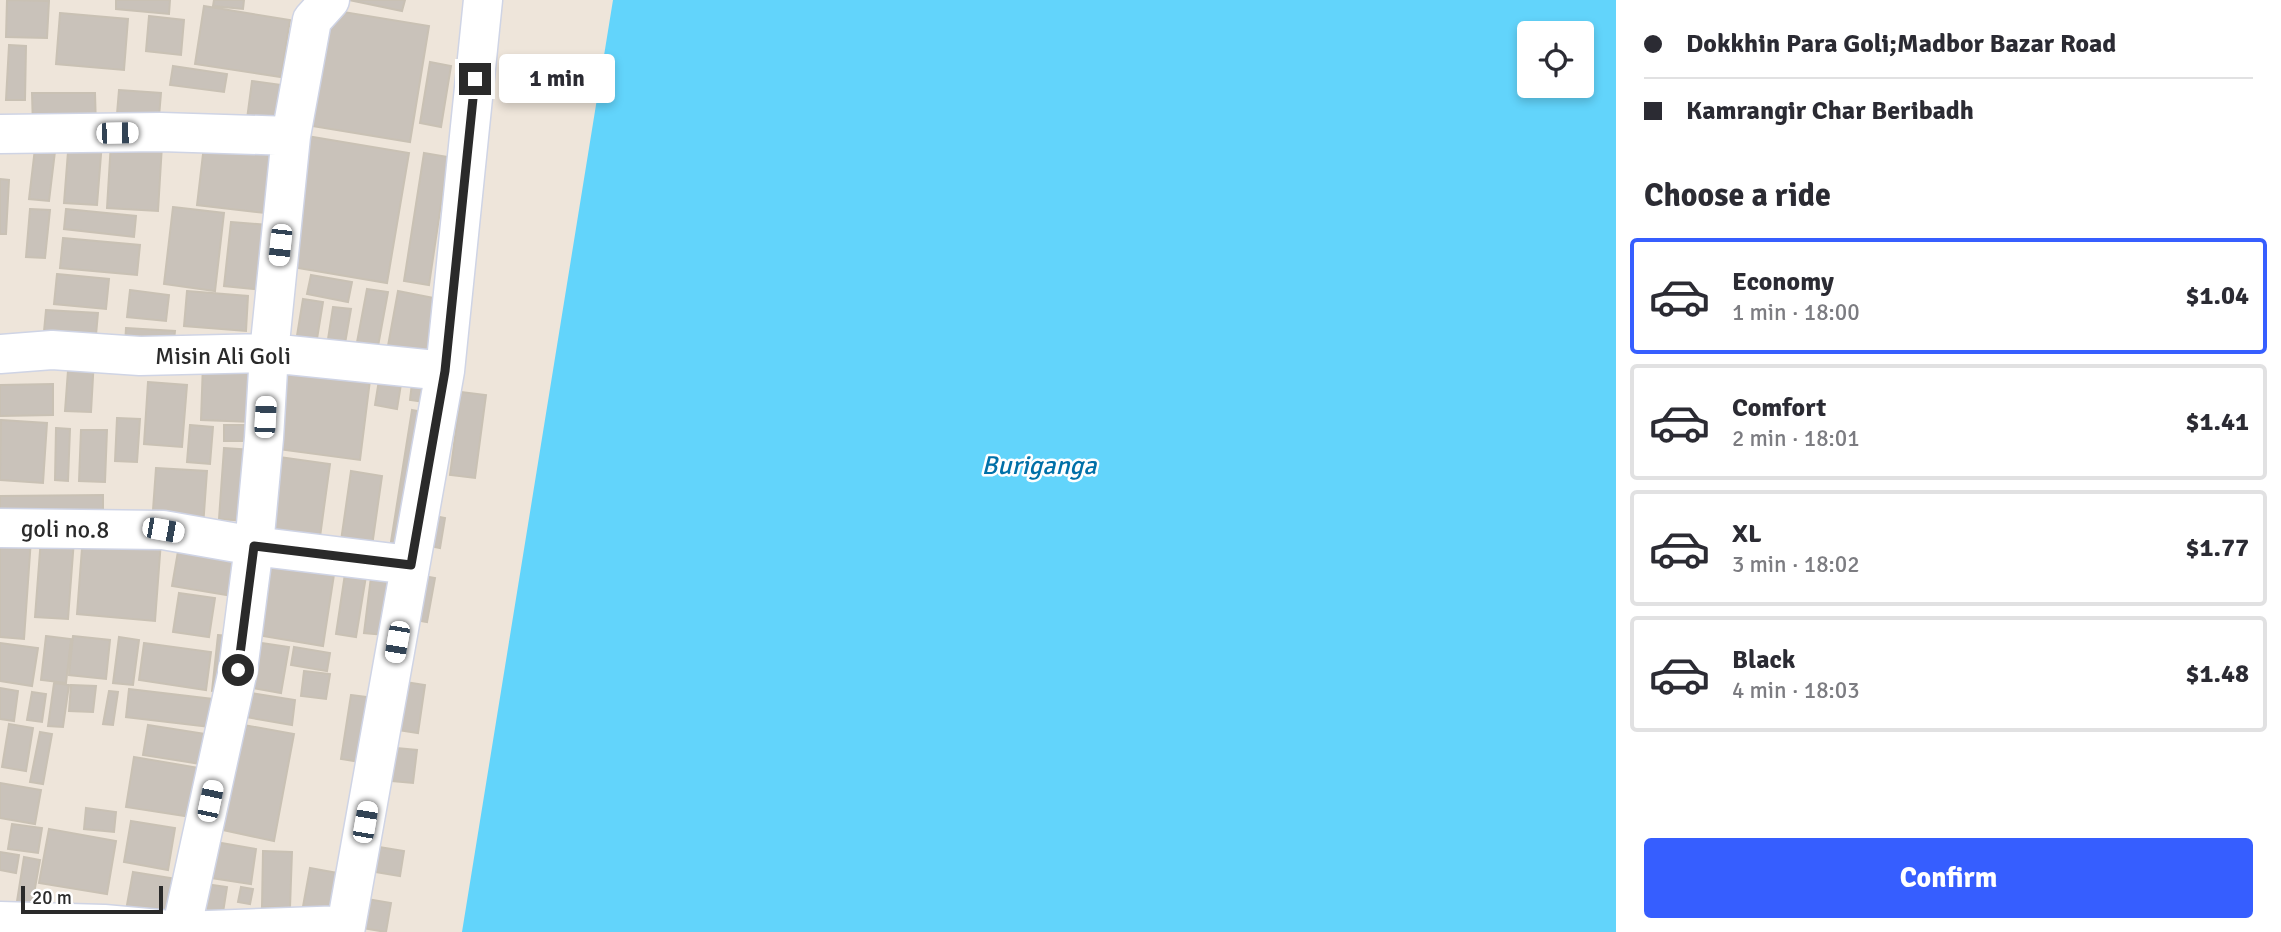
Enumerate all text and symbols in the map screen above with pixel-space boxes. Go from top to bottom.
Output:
map controls [1517,21,1594,98]
button: locate [1517,21,1594,98]
text: Dokkhin Para Goli;Madbor Bazar Road [1686,28,2116,60]
callout: 1 min [500,55,615,104]
route end [459,63,491,95]
text: 1 min [529,64,585,93]
text: Kamrangir Char Beribadh [1686,95,1974,127]
car [96,122,139,144]
text: Choose a ride [1644,176,1831,215]
car [268,223,293,267]
icon: car [1648,265,1711,328]
text: Economy [1732,266,1834,298]
text: $1.04 [2185,280,2249,312]
text: 1 min · 18:00 [1732,298,1860,327]
street label: Misin Ali Goli [155,341,291,371]
icon: car [1648,391,1711,454]
text: Comfort [1732,392,1826,424]
car [254,395,277,439]
text: $1.41 [2185,406,2249,438]
text: 2 min · 18:01 [1732,424,1860,453]
water label: Buriganga [981,450,1097,482]
street label: goli no.8 [21,513,109,545]
car [141,516,186,544]
icon: car [1648,517,1711,580]
text: XL [1732,518,1762,550]
text: $1.77 [2185,532,2249,564]
text: 3 min · 18:02 [1732,550,1860,579]
car [384,619,411,665]
icon: car [1648,643,1711,706]
text: Black [1732,644,1795,676]
route start [222,654,254,686]
text: $1.48 [2185,658,2249,690]
text: 4 min · 18:03 [1732,676,1860,705]
car [196,778,225,824]
car [352,799,379,845]
button: Confirm [1644,838,2253,918]
scale bar [21,883,163,915]
text: 20 m [32,886,72,910]

